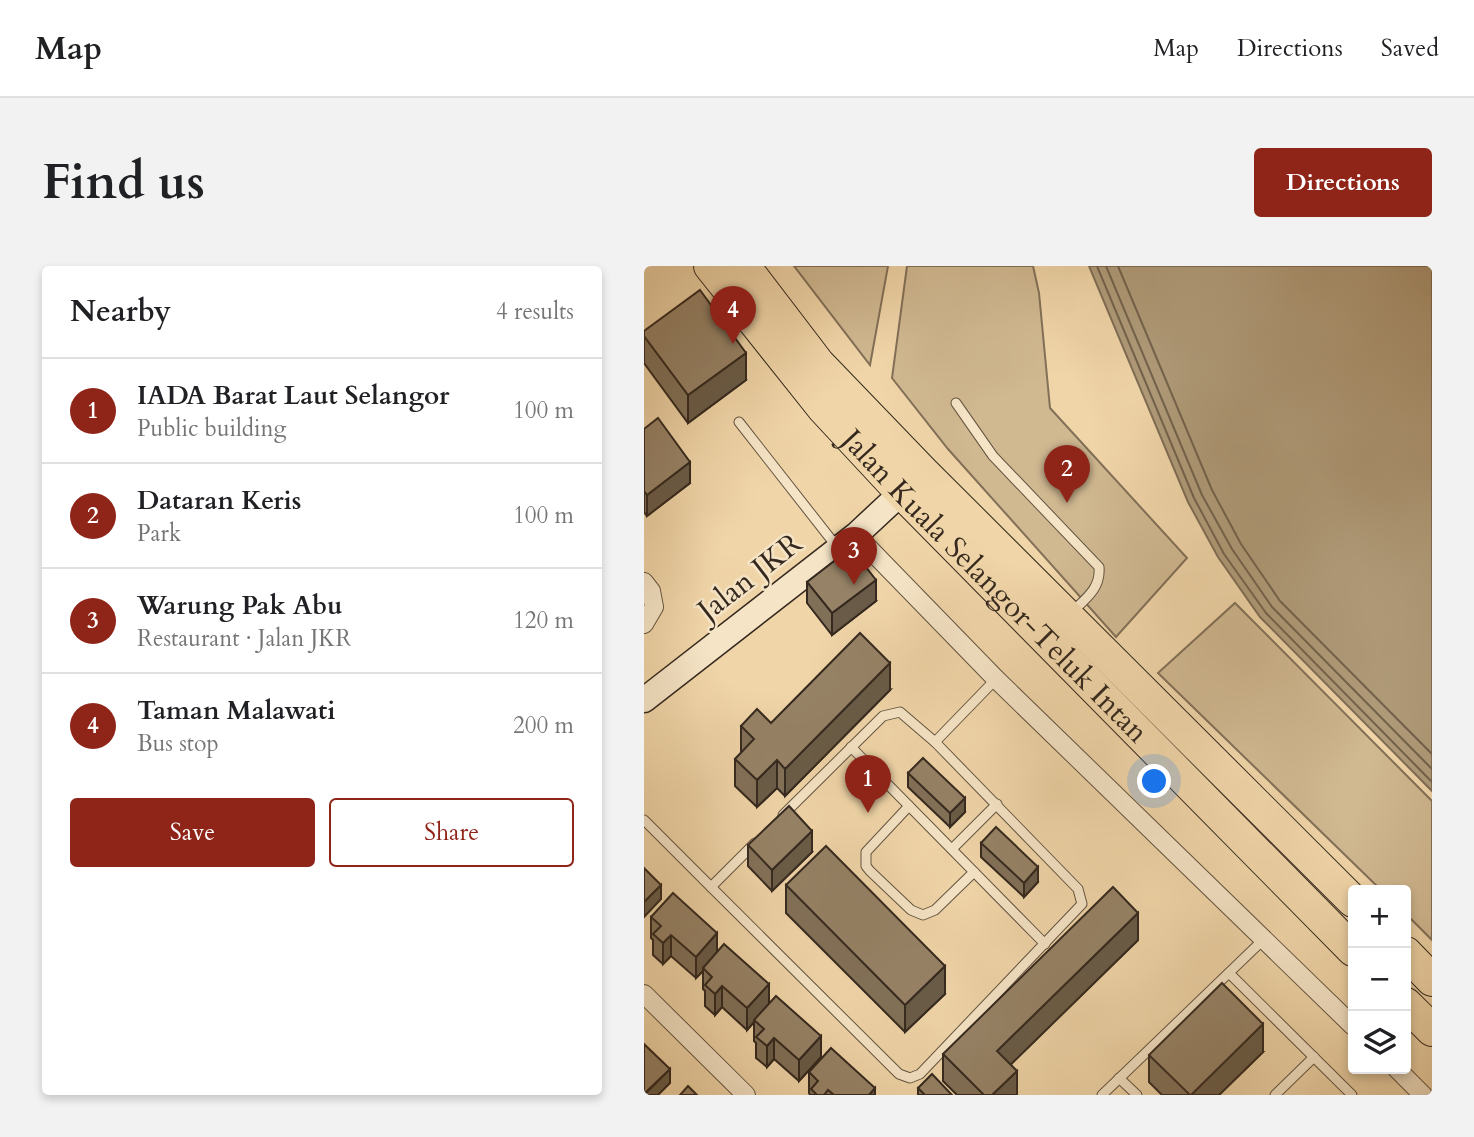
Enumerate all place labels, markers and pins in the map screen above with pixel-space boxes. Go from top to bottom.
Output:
pin: 4 [710,286,756,344]
pin: 2 [1044,445,1090,503]
pin: 3 [831,527,877,585]
pin: 1 [845,755,891,813]

